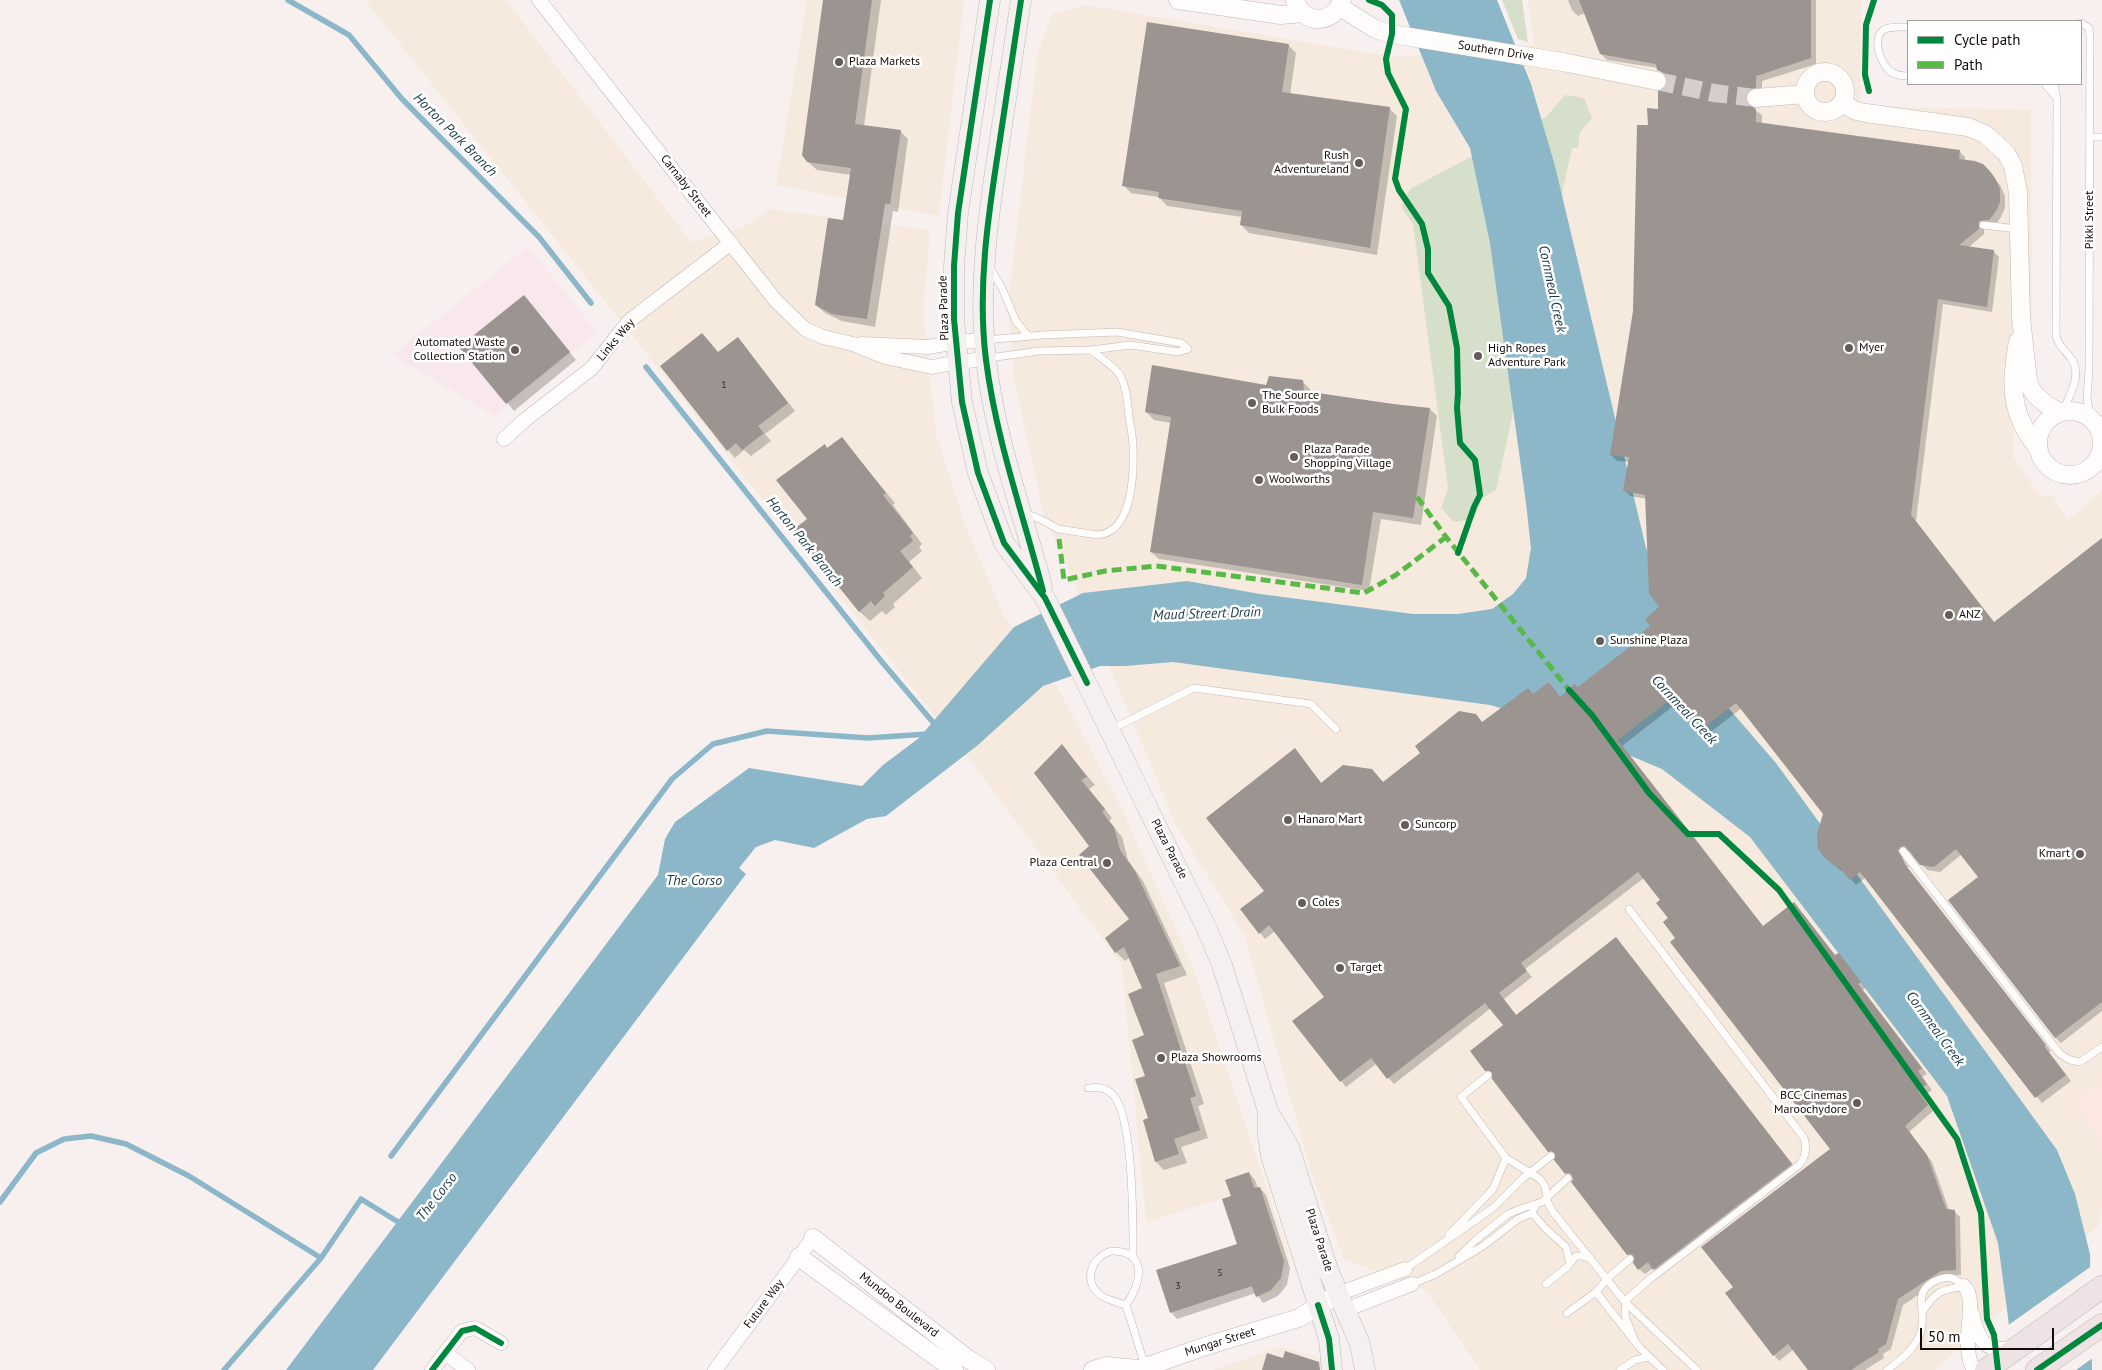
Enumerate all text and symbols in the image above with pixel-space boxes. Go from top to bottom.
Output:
legend [1907,20,2082,85]
text: Cycle path [1954,30,2020,49]
street label: Southern Drive [1457,38,1535,64]
place label: Plaza Markets [849,55,920,69]
text: Path [1954,55,1983,74]
marker: Plaza Markets [833,56,845,68]
water label: Horton Park Branch [410,90,500,180]
place label: Rush Adventureland [1274,149,1349,177]
street label: Carnaby Street [657,152,715,220]
marker: Rush Adventureland [1353,157,1365,169]
street label: Pikki Street [2083,191,2097,249]
water label: Cornmeal Creek [1535,244,1569,334]
street label: Plaza Parade [936,275,952,341]
street label: Links Way [594,316,638,364]
place label: Automated Waste Collection Station [414,336,505,364]
place label: Myer [1859,341,1884,355]
place label: High Ropes Adventure Park [1488,342,1566,370]
marker: Myer [1843,342,1855,354]
marker: Automated Waste Collection Station [509,344,521,356]
marker: High Ropes Adventure Park [1472,350,1484,362]
house number: 1 [721,379,727,391]
place label: The Source Bulk Foods [1262,389,1319,417]
marker: The Source Bulk Foods [1246,397,1258,409]
place label: Plaza Parade Shopping Village [1304,443,1391,471]
marker: Plaza Parade Shopping Village [1288,451,1300,463]
place label: Woolworths [1269,473,1330,487]
marker: Woolworths [1253,474,1265,486]
water label: Horton Park Branch [762,493,846,591]
water label: Maud Streert Drain [1153,604,1261,624]
place label: ANZ [1959,608,1981,622]
marker: ANZ [1943,609,1955,621]
place label: Sunshine Plaza [1610,634,1688,648]
marker: Sunshine Plaza [1594,635,1606,647]
water label: Cornmeal Creek [1648,672,1720,748]
place label: Hanaro Mart [1298,813,1362,827]
marker: Hanaro Mart [1282,814,1294,826]
street label: Plaza Parade [1148,817,1190,881]
place label: Suncorp [1415,818,1457,832]
marker: Suncorp [1399,819,1411,831]
place label: Kmart [2039,847,2070,861]
marker: Kmart [2074,848,2086,860]
place label: Plaza Central [1030,856,1097,870]
marker: Plaza Central [1101,857,1113,869]
water label: The Corso [666,873,722,889]
place label: Coles [1312,896,1340,910]
marker: Coles [1296,897,1308,909]
place label: Target [1350,961,1382,975]
marker: Target [1334,962,1346,974]
water label: Cornmeal Creek [1902,988,1968,1070]
place label: Plaza Showrooms [1171,1051,1261,1065]
marker: Plaza Showrooms [1155,1052,1167,1064]
place label: BCC Cinemas Maroochydore [1774,1089,1847,1117]
marker: BCC Cinemas Maroochydore [1851,1097,1863,1109]
water label: The Corso [413,1170,461,1224]
street label: Plaza Parade [1302,1207,1336,1273]
house number: 5 [1217,1267,1223,1279]
street label: Mundoo Boulevard [857,1270,941,1340]
street label: Future Way [741,1277,787,1331]
house number: 3 [1175,1280,1181,1292]
scale bar [1922,1318,2056,1350]
street label: Mungar Street [1183,1324,1257,1360]
text: 50 m [1928,1327,1961,1346]

